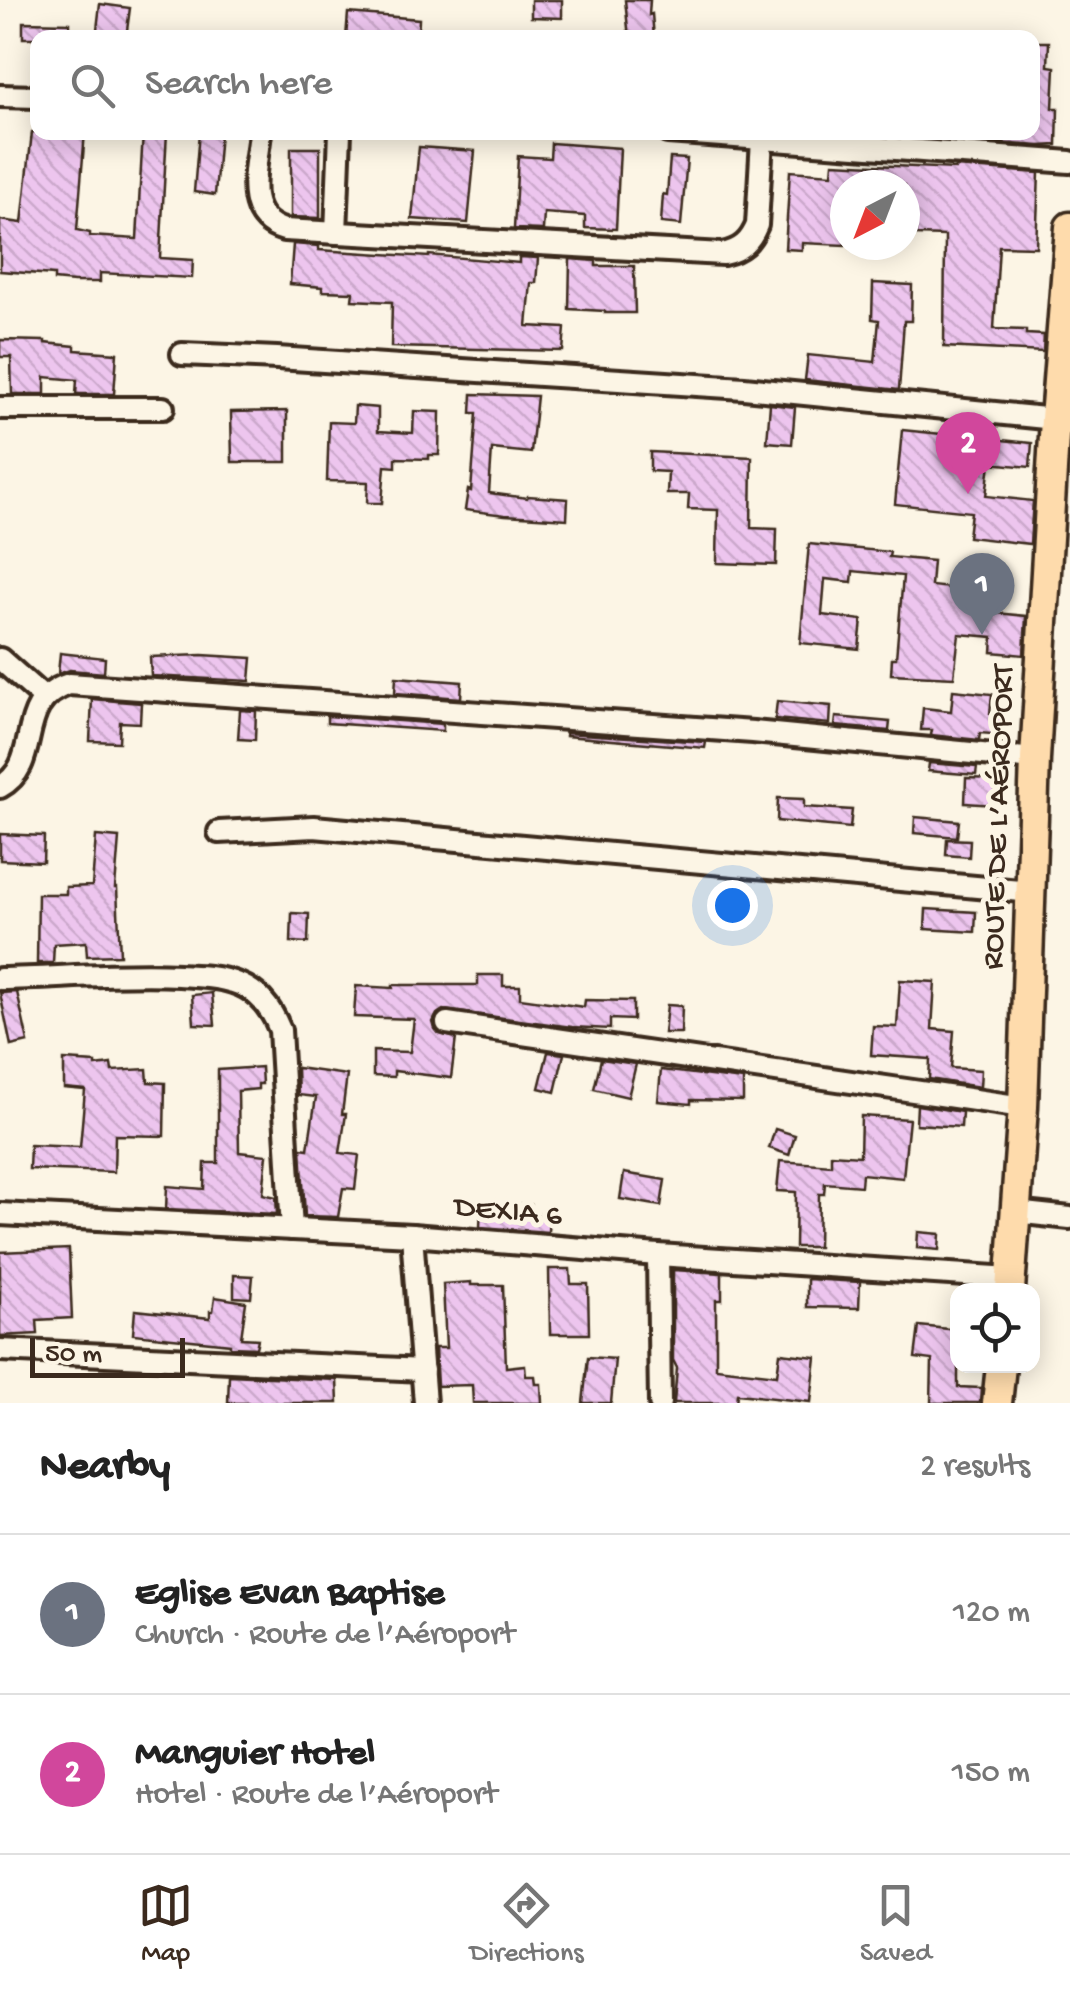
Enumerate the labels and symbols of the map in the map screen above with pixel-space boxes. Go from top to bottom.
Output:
north arrow [830,170,920,260]
pin: 2 [936,412,1000,494]
pin: 1 [950,552,1014,635]
street label: ROUTE DE L’AÉROPORT [976,662,1024,970]
your location [707,880,758,931]
street label: DEXIA 6 [451,1189,564,1237]
scale bar [30,1333,185,1378]

